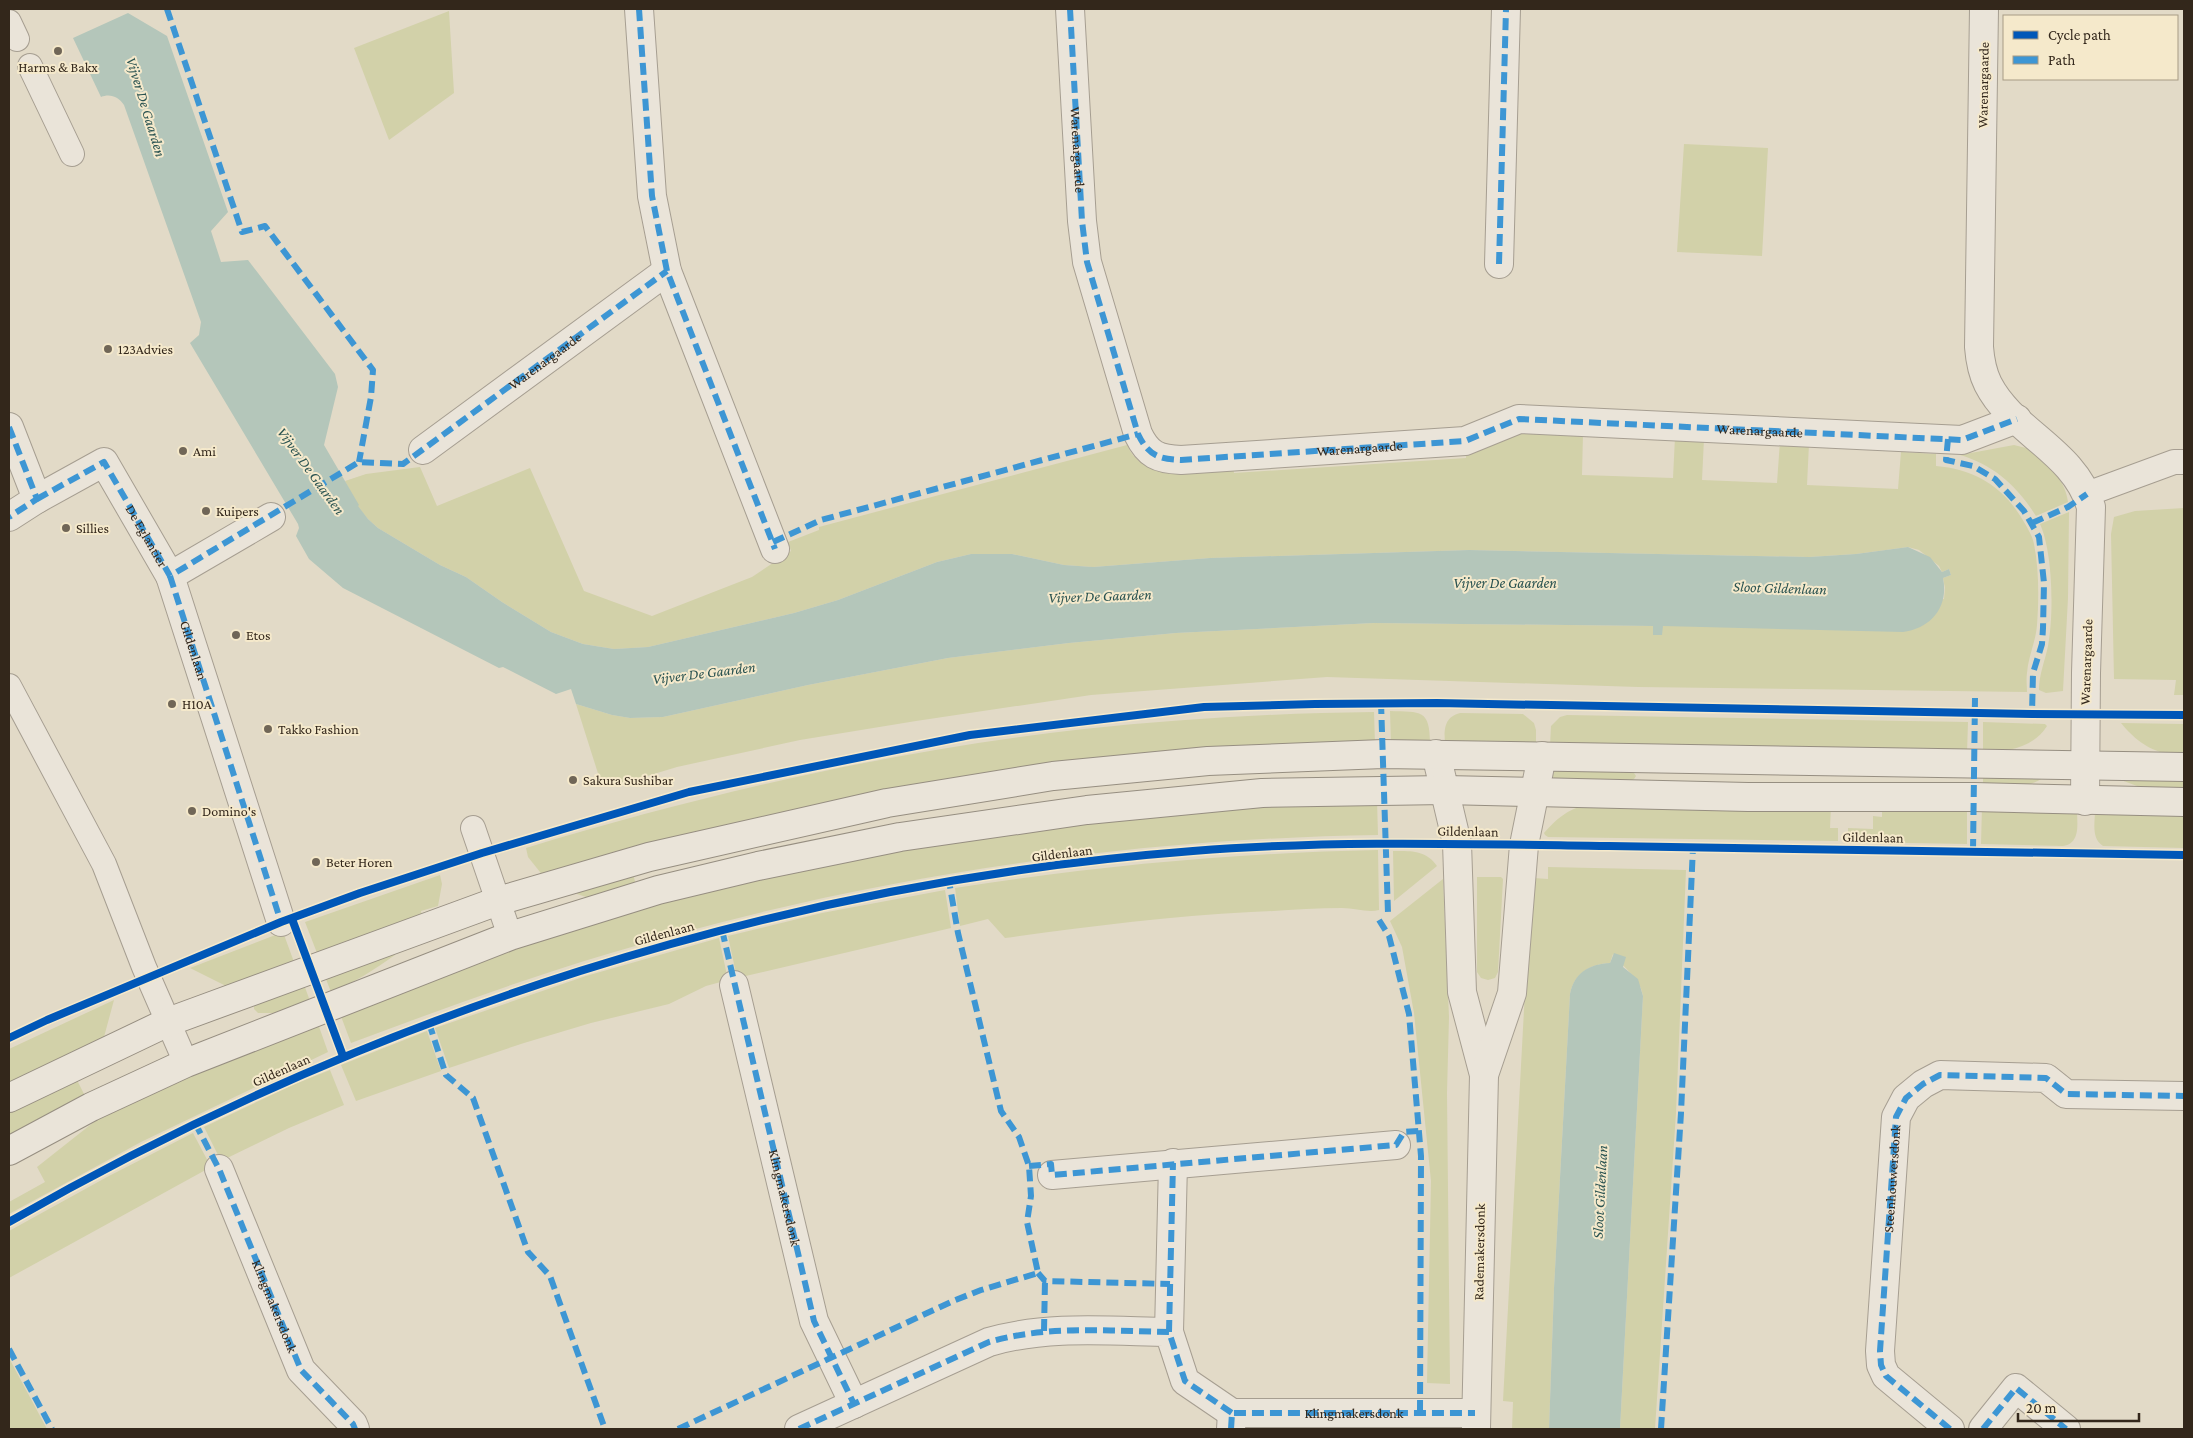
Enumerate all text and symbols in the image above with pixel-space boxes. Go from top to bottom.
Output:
legend [2003,15,2178,80]
text: Cycle path [2048,27,2111,44]
street label: Warenargaarde [1974,42,1992,128]
marker: Harms & Bakx [52,45,64,57]
text: Path [2048,52,2075,68]
water label: Vijver De Gaarden [122,55,169,159]
place label: Harms & Bakx [18,59,98,75]
street label: Warenargaarde [1068,106,1088,193]
street label: Warenargaarde [505,329,584,393]
place label: 123Advies [118,341,173,357]
marker: 123Advies [102,343,114,355]
street label: Warenargaarde [1716,420,1803,440]
water label: Vijver De Gaarden [273,424,348,518]
street label: Warenargaarde [1316,437,1403,459]
place label: Ami [193,443,216,459]
marker: Ami [177,445,189,457]
street label: De Eglantier [122,502,171,570]
place label: Kuipers [216,503,259,519]
marker: Kuipers [200,505,212,517]
place label: Sillies [76,520,109,536]
marker: Sillies [60,522,72,534]
water label: Vijver De Gaarden [1453,575,1557,592]
water label: Sloot Gildenlaan [1733,578,1827,598]
water label: Vijver De Gaarden [1048,586,1152,607]
street label: Gildenlaan [177,619,211,682]
street label: Warenargaarde [2077,619,2095,705]
place label: Etos [246,627,271,643]
marker: Etos [230,629,242,641]
water label: Vijver De Gaarden [652,659,757,688]
place label: H10A [182,696,212,712]
marker: H10A [166,698,178,710]
place label: Takko Fashion [278,721,359,737]
marker: Takko Fashion [262,723,274,735]
place label: Sakura Sushibar [583,772,673,788]
marker: Sakura Sushibar [567,774,579,786]
place label: Domino's [202,803,256,819]
marker: Domino's [186,805,198,817]
street label: Gildenlaan [1437,822,1499,840]
street label: Gildenlaan [1842,828,1904,846]
street label: Gildenlaan [1031,841,1094,865]
place label: Beter Horen [326,854,393,870]
marker: Beter Horen [310,856,322,868]
street label: Gildenlaan [632,917,696,949]
street label: Gildenlaan [250,1050,313,1090]
street label: Steenhouwersdonk [1880,1124,1903,1233]
water label: Sloot Gildenlaan [1590,1144,1610,1239]
street label: Klingmakersdonk [766,1148,804,1248]
street label: Rademakersdonk [1470,1203,1488,1301]
street label: Klingmakersdonk [249,1257,301,1355]
scale bar [2018,1390,2139,1422]
text: 20 m [2026,1400,2057,1416]
street label: Klingmakersdonk [1304,1405,1404,1421]

